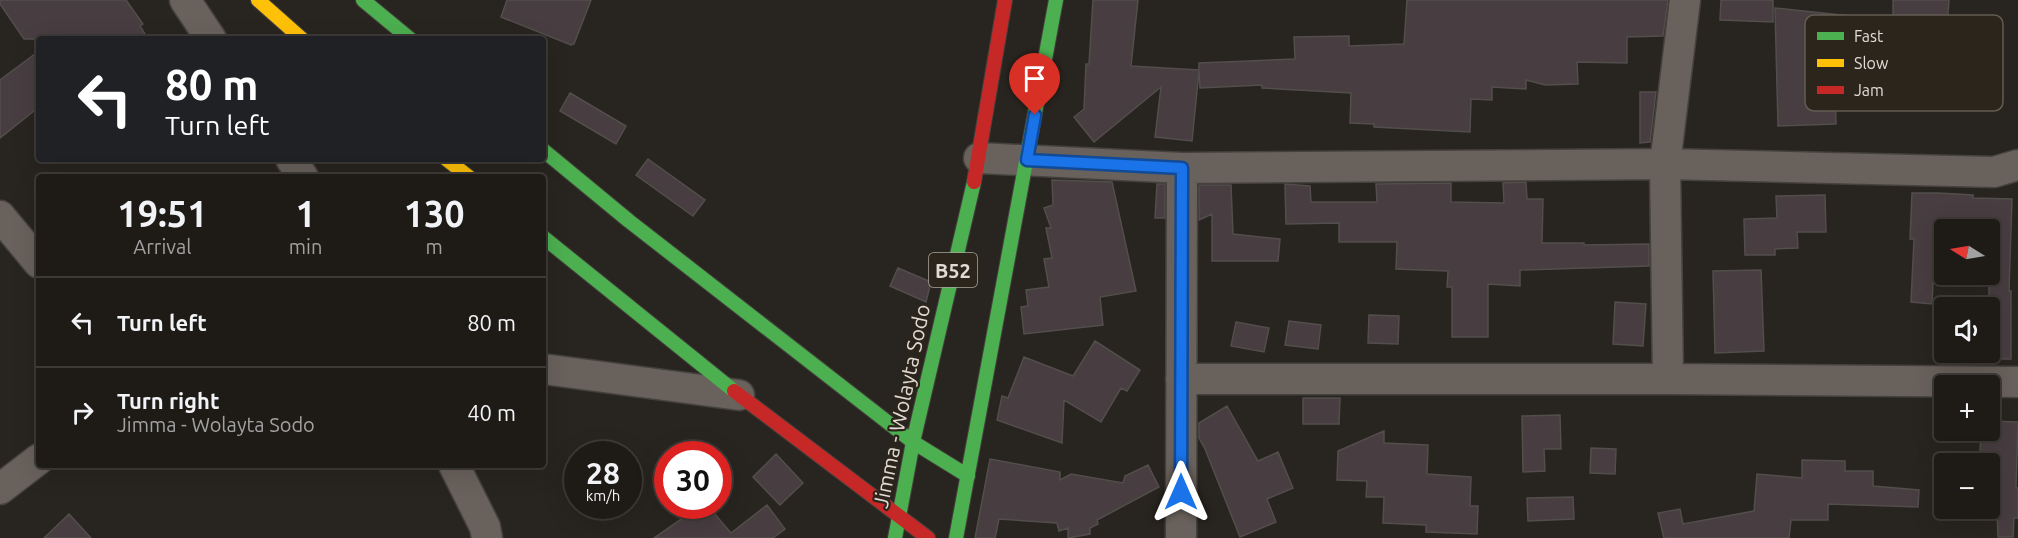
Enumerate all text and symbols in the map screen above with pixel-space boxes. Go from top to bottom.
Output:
legend [1805,15,2003,111]
text: Fast [1854,27,1884,45]
pin [1009,53,1060,115]
text: Slow [1854,54,1889,72]
icon: left [66,60,144,138]
text: 80 m [165,61,259,108]
icon: arrive [1018,62,1051,95]
text: Jam [1854,81,1884,99]
text: Turn left [165,110,269,140]
text: 19:51 [117,193,207,234]
text: 1 [295,193,316,234]
text: 130 [404,193,465,234]
north arrow [1934,219,2000,285]
map controls [1934,219,2000,519]
text: Arrival [133,235,192,258]
text: min [289,235,322,258]
text: m [426,235,443,258]
road number: B52 [929,253,977,287]
button: sound [1934,297,2000,363]
street label: Jimma - Wolayta Sodo [868,302,934,510]
icon: left [66,306,99,339]
text: Turn left [117,310,207,335]
text: 80 m [467,310,516,335]
button: + [1934,375,2000,441]
text: Turn right [117,388,219,413]
icon: right [66,396,99,429]
text: 40 m [467,400,516,425]
text: Jimma - Wolayta Sodo [117,413,315,436]
speed limit sign: 30 [654,441,732,519]
button: − [1934,453,2000,519]
text: 28 [586,456,620,490]
position arrow [1149,460,1213,524]
text: km/h [586,487,620,504]

